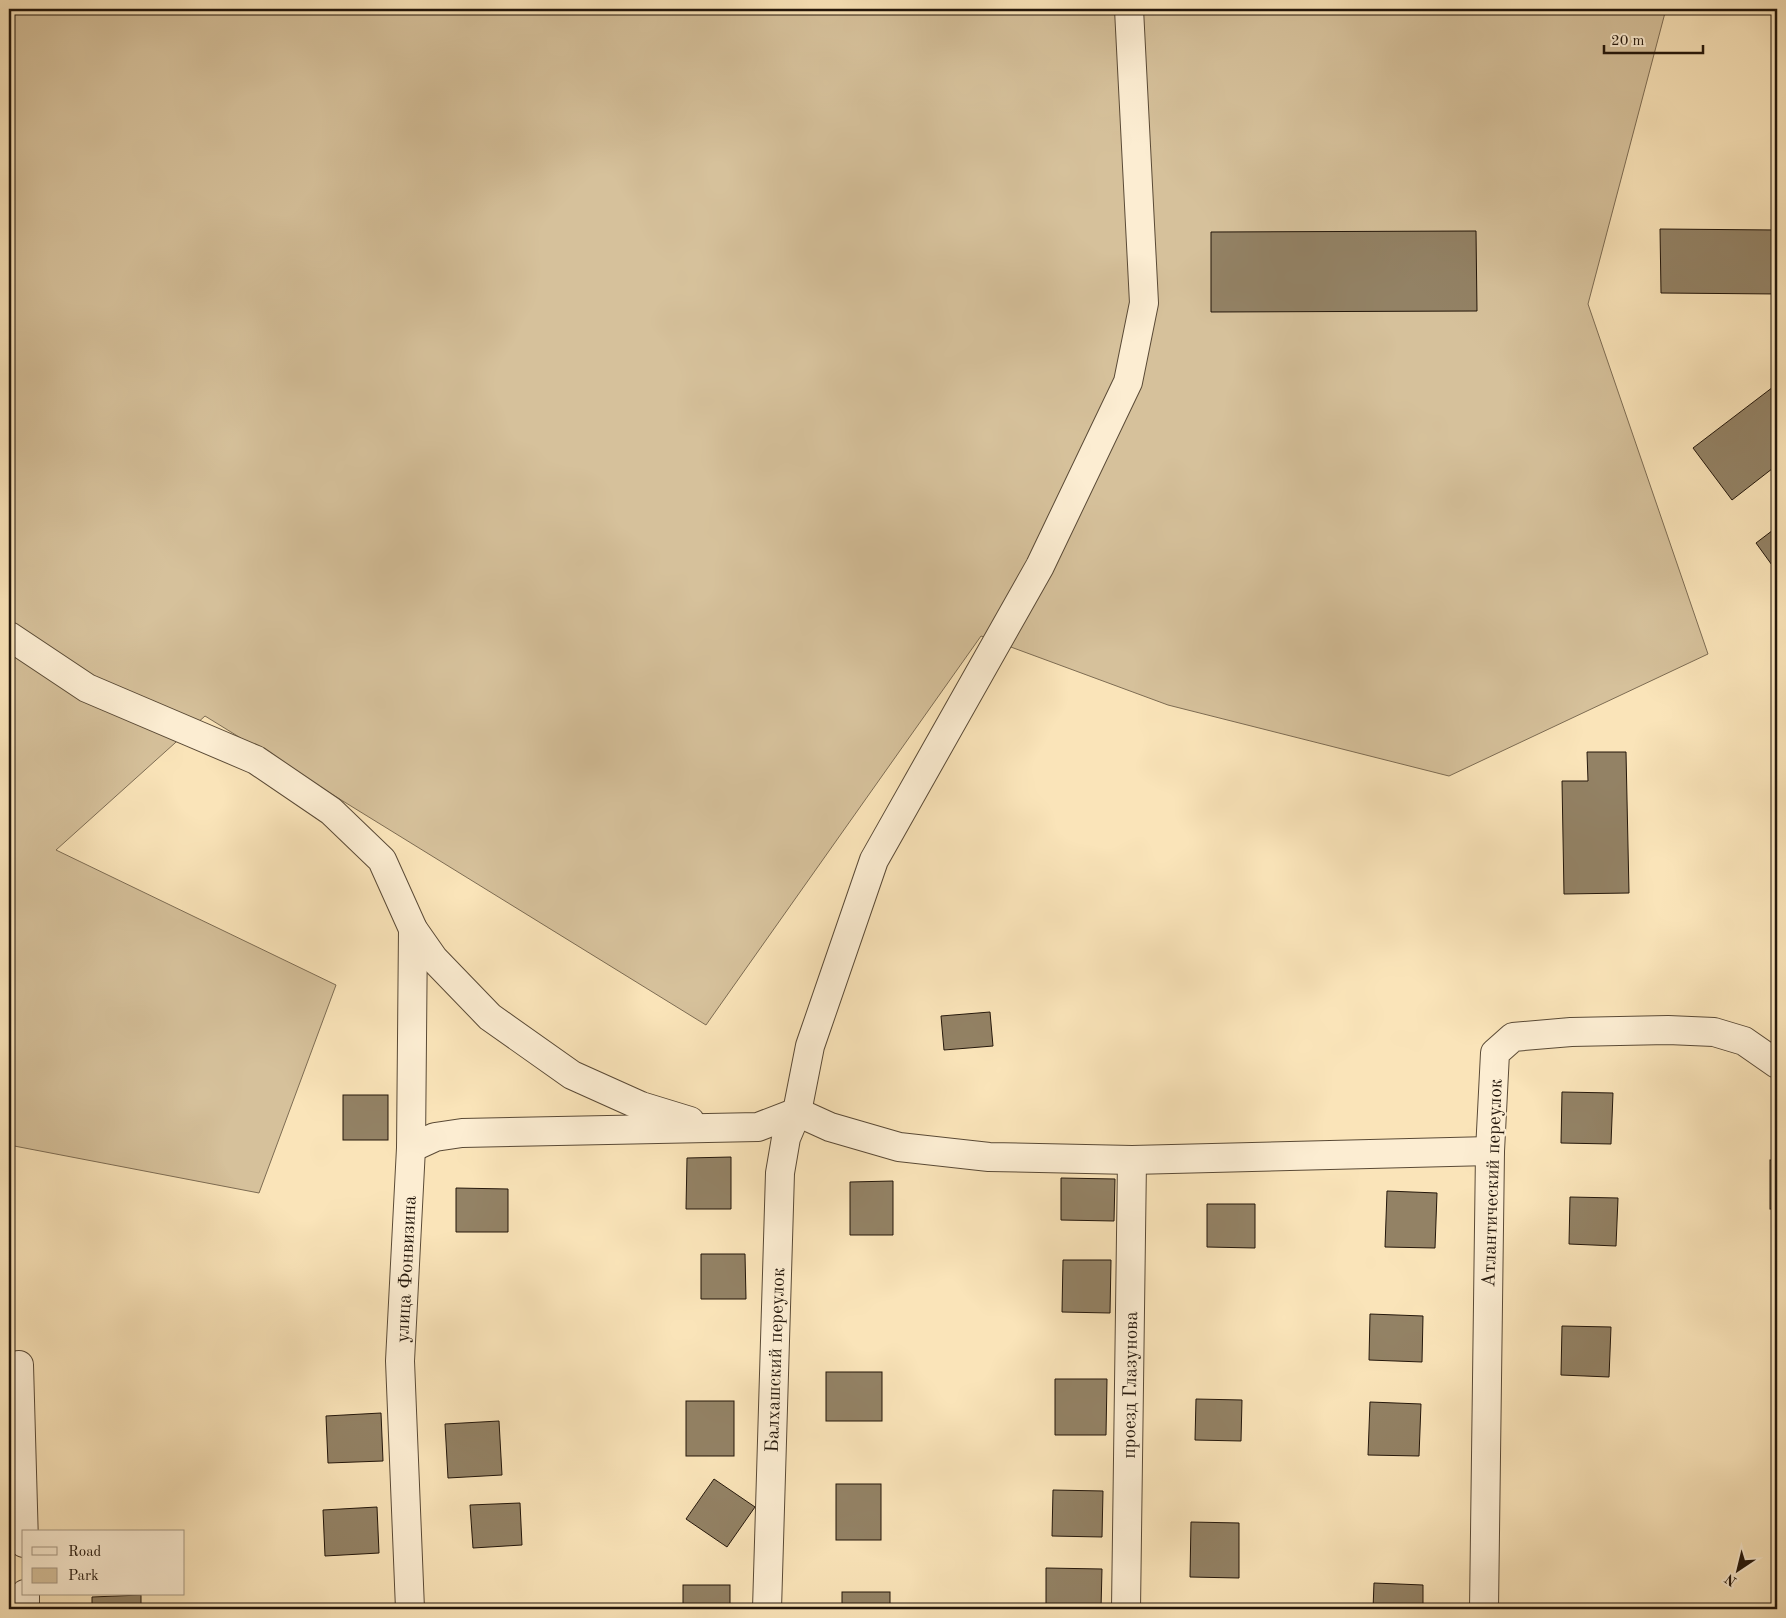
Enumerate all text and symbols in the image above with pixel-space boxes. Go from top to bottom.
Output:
scale bar [1604,22,1702,54]
text: 20 m [1611,34,1645,49]
street label: Атлантический переулок [1480,1078,1507,1288]
street label: улица Фонвизина [394,1194,421,1343]
street label: Балхашский переулок [764,1267,789,1453]
street label: проезд Глазунова [1121,1311,1142,1459]
legend [22,1530,185,1596]
text: Road [68,1545,102,1560]
north arrow [1714,1546,1764,1596]
text: Park [68,1569,99,1584]
text: N [1722,1571,1740,1589]

